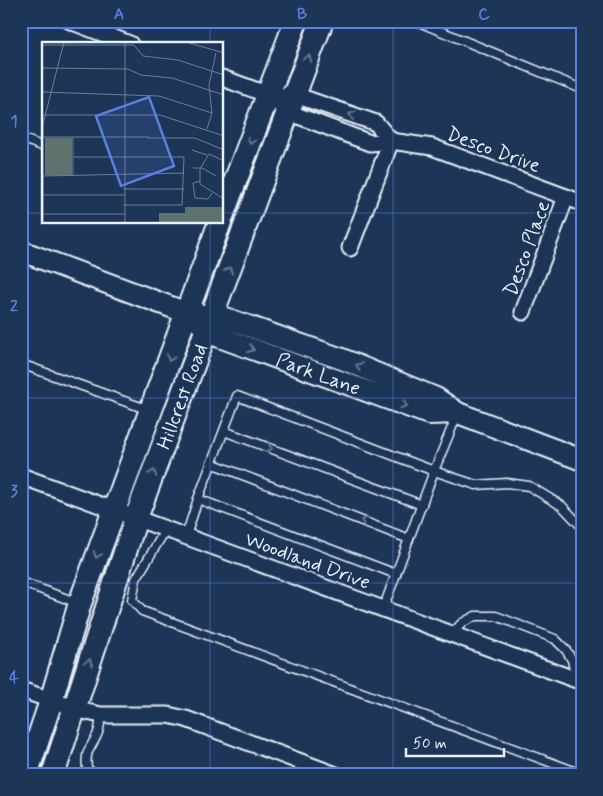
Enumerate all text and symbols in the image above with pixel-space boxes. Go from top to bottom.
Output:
text: A [114,4,124,25]
text: B [297,4,307,25]
text: C [478,4,490,25]
inset map [42,42,224,224]
one-way arrow [302,54,312,63]
text: 1 [10,111,18,132]
one-way arrow [348,111,357,121]
street label: Desco Drive [443,121,544,180]
one-way arrow [247,136,257,145]
street label: Desco Place [498,197,557,300]
one-way arrow [223,266,233,275]
text: 2 [10,296,18,317]
street label: Hillcrest Road [151,340,215,453]
one-way arrow [247,343,255,353]
street label: Park Lane [272,347,364,403]
one-way arrow [166,354,176,362]
one-way arrow [355,362,364,373]
one-way arrow [399,399,408,409]
one-way arrow [265,442,273,452]
one-way arrow [148,469,158,477]
text: 3 [10,481,18,502]
one-way arrow [360,517,369,527]
street label: Woodland Drive [241,526,374,597]
one-way arrow [93,551,103,559]
one-way arrow [83,658,93,666]
text: 4 [9,667,19,688]
scale bar [406,726,503,758]
text: 50 m [413,734,447,754]

